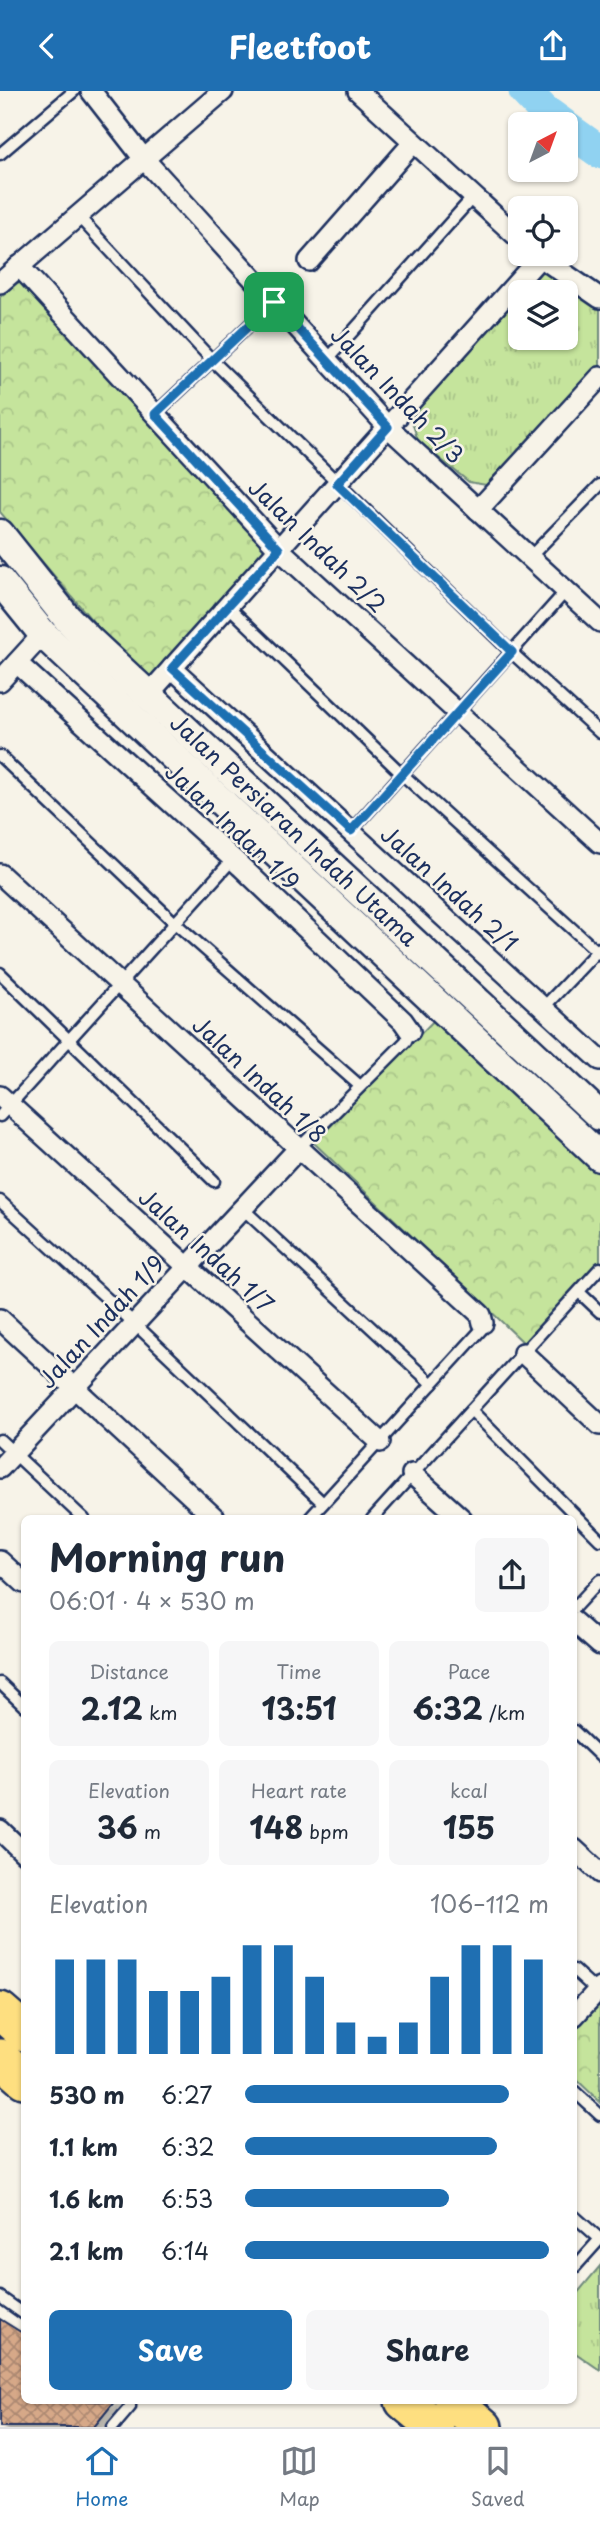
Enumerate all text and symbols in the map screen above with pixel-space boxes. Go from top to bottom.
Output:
text: Fleetfoot [229,22,371,70]
icon: back [28,27,66,65]
icon: share [534,27,572,65]
north arrow [508,112,578,182]
map controls [508,112,578,350]
button: locate [508,196,578,266]
pin [244,272,304,332]
button: layers [508,280,578,350]
icon: arrive [255,283,293,321]
street label: Jalan Indah 2/3 [323,317,473,471]
street label: Jalan Indah 2/2 [241,470,395,620]
street label: Jalan Persiaran Indah Utama [163,705,427,954]
street label: Jalan Indan 1/9 [158,754,308,898]
street label: Jalan Indah 2/1 [373,817,527,959]
street label: Jalan Indah 1/8 [185,1007,335,1151]
street label: Jalan Indah 1/7 [131,1179,283,1320]
street label: Jalan Indah 1/9 [30,1246,172,1396]
text: Morning run [49,1528,285,1585]
button: share [475,1538,549,1612]
text: 06:01 · 4 × 530 m [49,1583,255,1618]
text: Distance [89,1657,169,1685]
text: Time [277,1657,321,1685]
text: Pace [448,1657,490,1685]
text: 2.12 [81,1685,143,1730]
text: 13:51 [262,1685,336,1730]
text: 6:32 [413,1685,483,1730]
text: km [143,1698,177,1726]
text: /km [483,1698,525,1726]
text: Elevation [88,1776,170,1804]
text: Heart rate [251,1776,347,1804]
text: kcal [450,1776,488,1804]
text: 36 [97,1804,138,1849]
text: 148 [249,1804,303,1849]
text: 155 [443,1804,495,1849]
text: m [138,1817,161,1845]
text: bpm [303,1817,349,1845]
text: Elevation [49,1886,148,1921]
text: 106–112 m [430,1886,549,1921]
text: 530 m [49,2077,125,2112]
text: 6:27 [161,2077,212,2112]
text: 1.1 km [49,2129,118,2164]
text: 6:32 [161,2129,215,2164]
text: 1.6 km [49,2181,124,2216]
text: 6:53 [161,2181,213,2216]
text: 2.1 km [49,2233,124,2268]
text: 6:14 [161,2233,209,2268]
button: Save [49,2310,292,2390]
button: Share [306,2310,549,2390]
tab: Home [75,2442,128,2512]
tab: Map [279,2442,320,2512]
tab: Saved [471,2442,525,2512]

